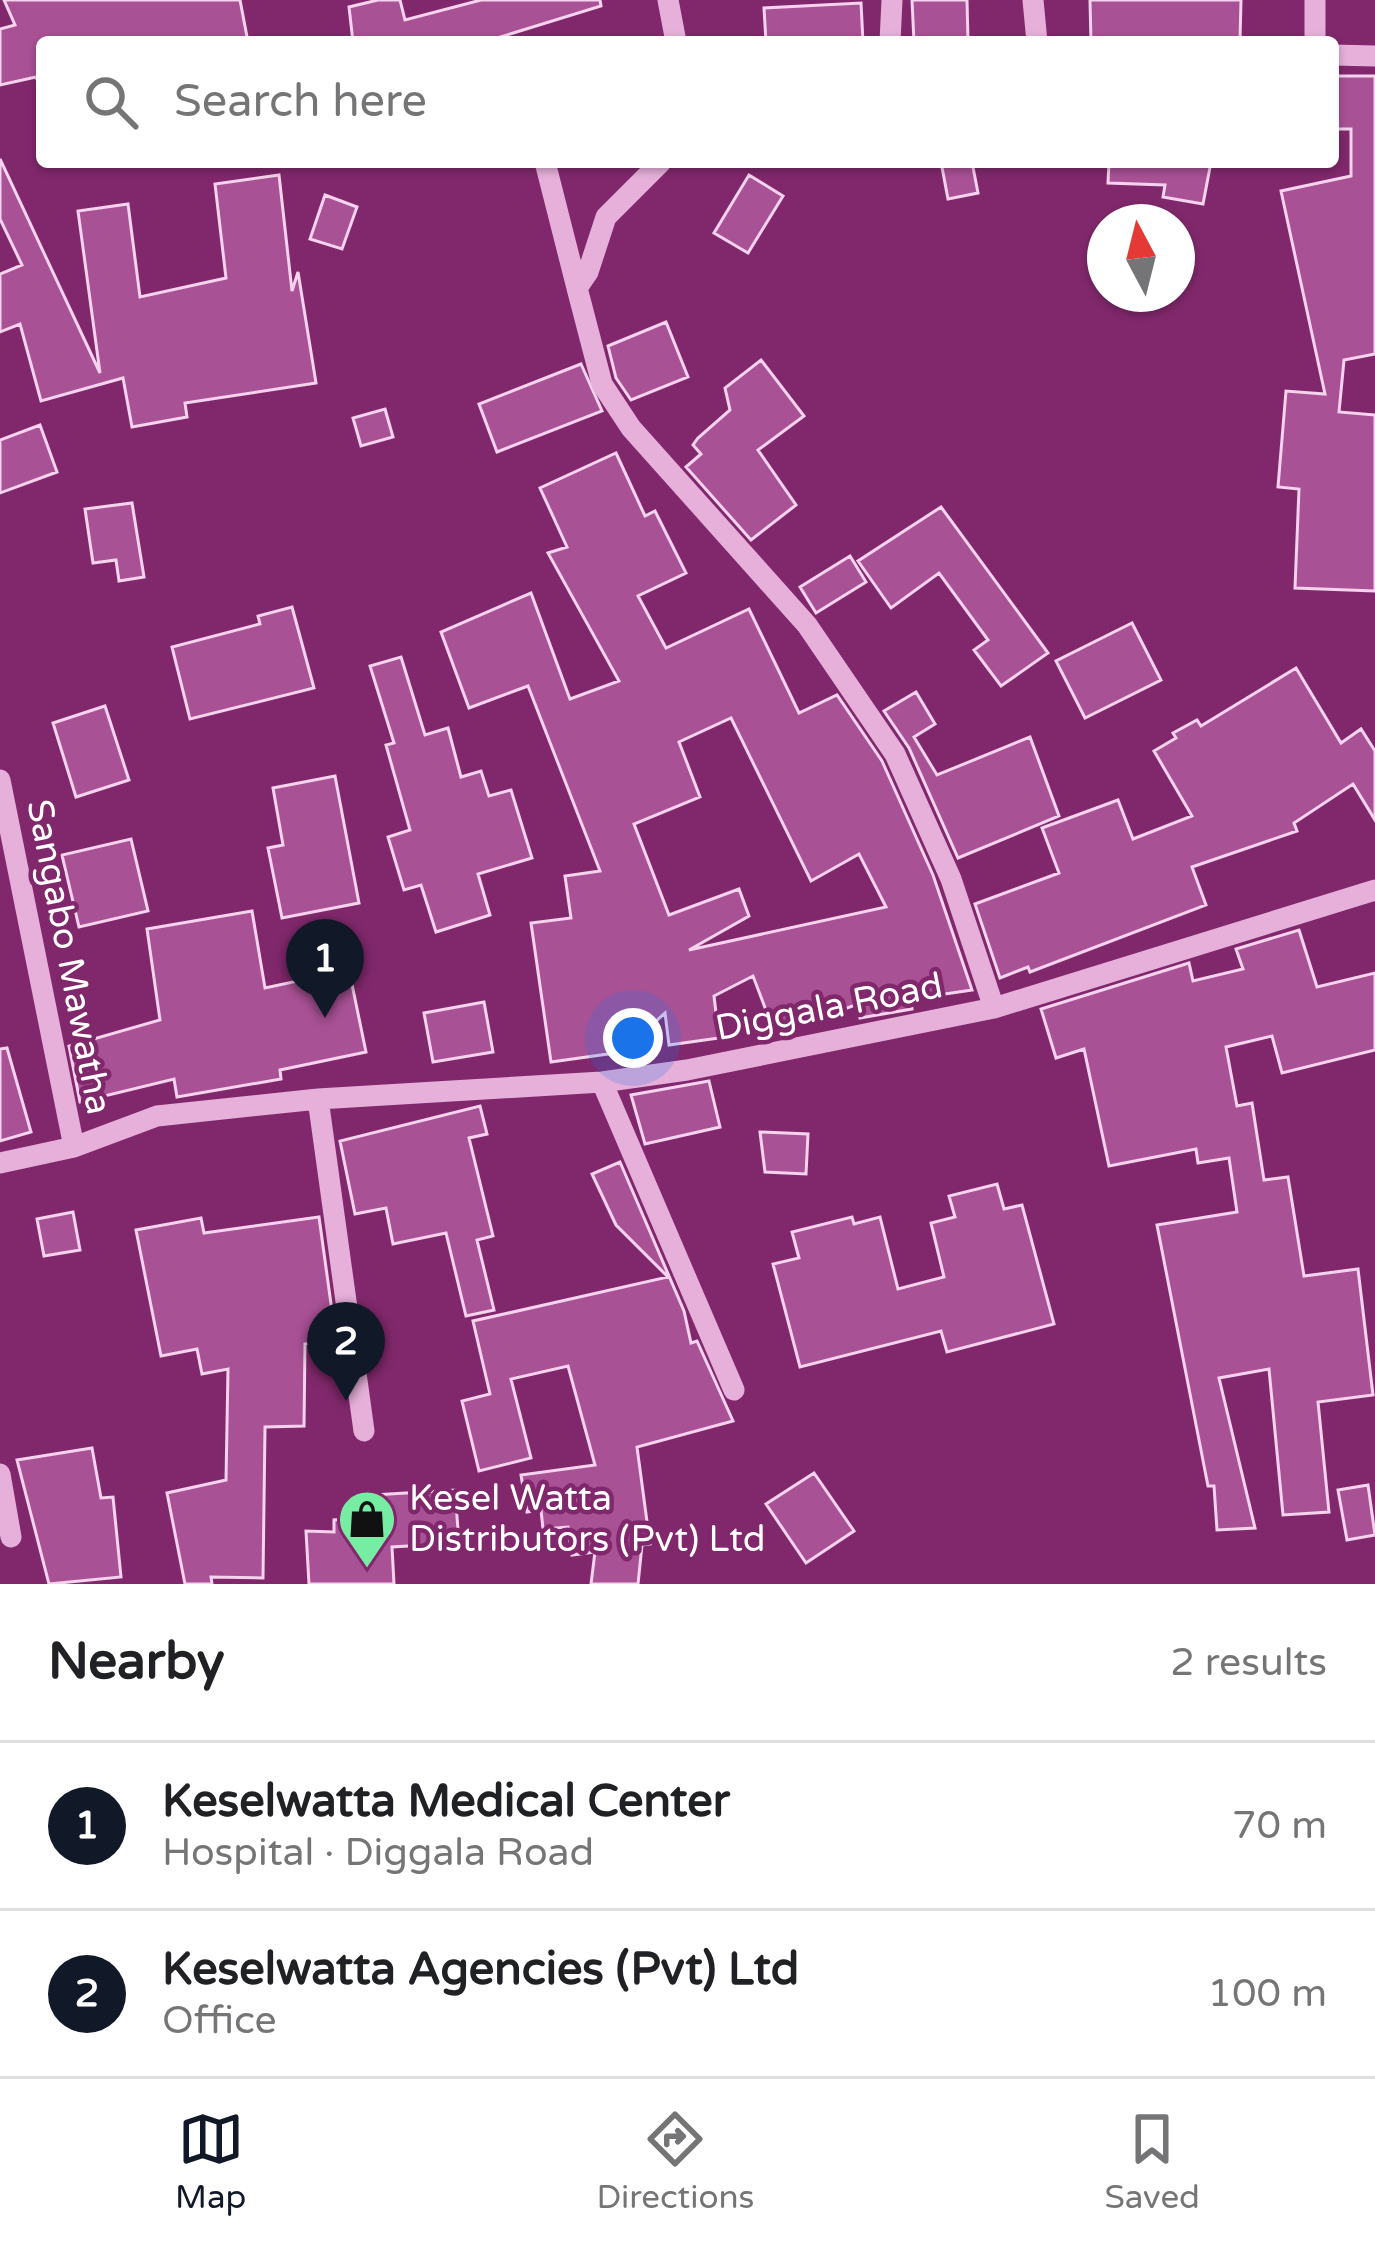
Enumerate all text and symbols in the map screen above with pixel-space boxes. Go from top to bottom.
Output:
search box [36,36,1339,168]
icon: search [78,69,144,135]
text: Search here [174,75,427,129]
north arrow [1087,204,1195,312]
street label: Sangabo Mawatha [17,796,121,1118]
pin: 1 [286,919,364,1018]
street label: Diggala Road [712,964,946,1050]
your location [603,1008,663,1068]
pin: 2 [307,1302,385,1401]
place label: Kesel Watta Distributors (Pvt) Ltd [409,1477,766,1561]
shop icon: Kesel Watta Distributors (Pvt) Ltd [336,1488,398,1570]
text: Nearby [48,1631,225,1693]
text: 2 results [1170,1639,1327,1686]
text: Keselwatta Medical Center [162,1775,730,1829]
text: 1 [75,1802,99,1849]
text: 70 m [1232,1802,1327,1849]
text: Hospital · Diggala Road [162,1829,594,1876]
text: Keselwatta Agencies (Pvt) Ltd [162,1943,799,1997]
text: 2 [75,1970,99,2017]
text: 100 m [1208,1970,1327,2017]
text: Office [162,1997,277,2044]
tab: Map [175,2106,246,2217]
tab: Directions [596,2106,754,2217]
tab: Saved [1105,2106,1200,2217]

